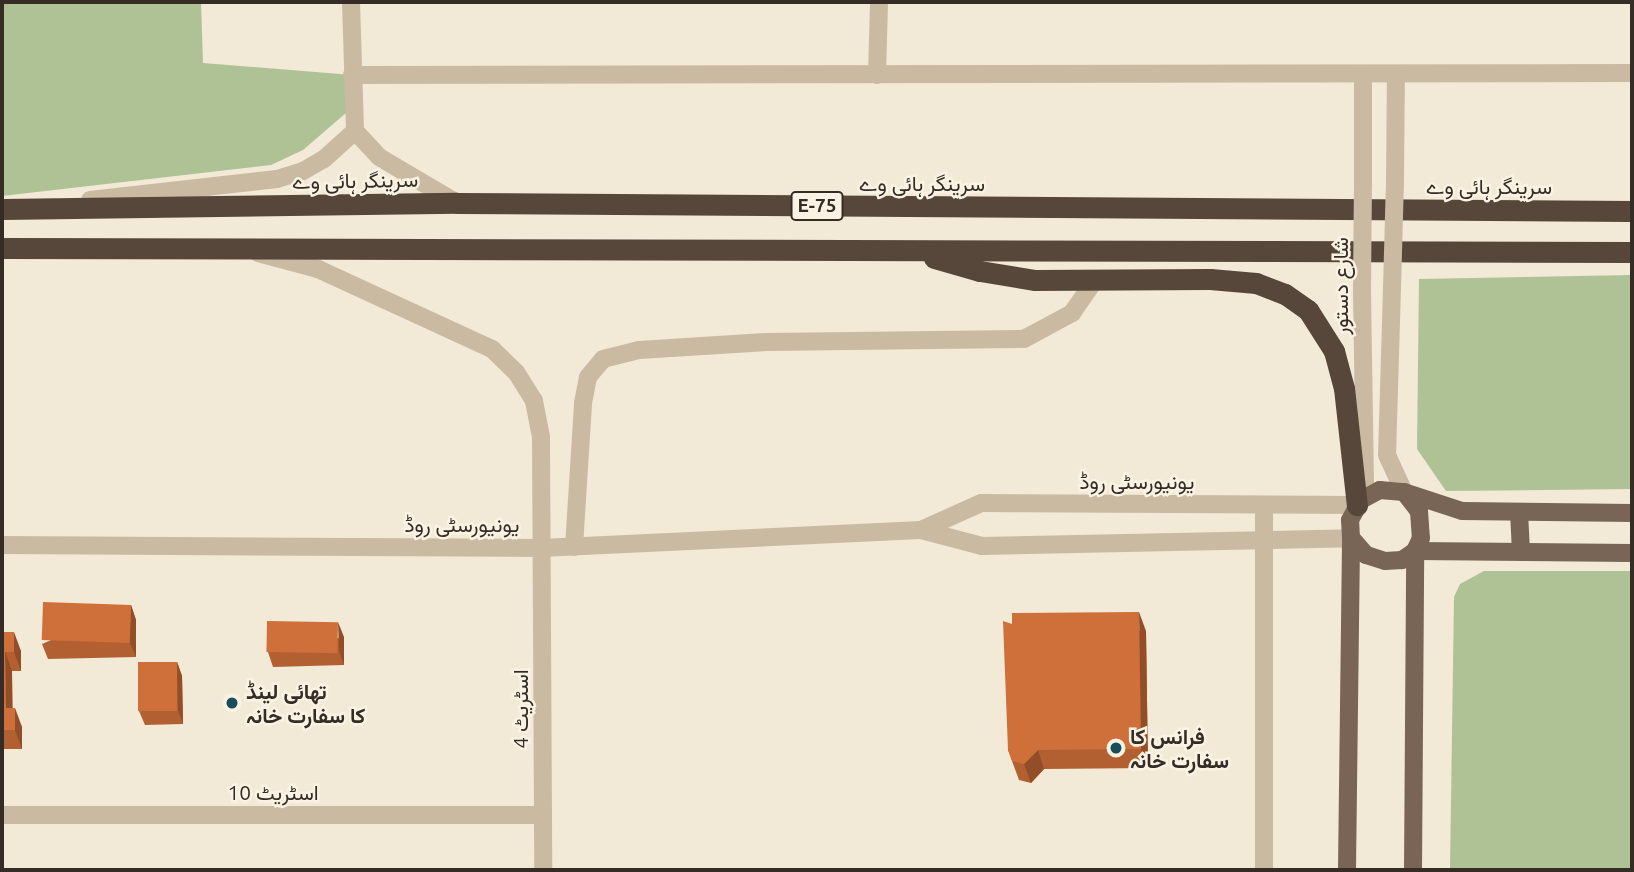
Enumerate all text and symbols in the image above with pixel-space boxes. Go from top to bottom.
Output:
street label: سرینگر ہائی وے [292,166,418,194]
street label: سرینگر ہائی وے [859,170,985,196]
street label: سرینگر ہائی وے [1426,173,1552,199]
road number: E-75 [789,190,845,222]
street label: شارع دستور [1327,237,1353,335]
street label: یونیورسٹی روڈ [1080,468,1194,494]
street label: یونیورسٹی روڈ [405,511,519,537]
street label: اسٹریٹ 4 [507,669,533,749]
place label: تھائی لینڈ کا سفارت خانہ [246,678,365,728]
marker: تھائی لینڈ کا سفارت خانہ [224,695,240,711]
place label: فرانس کا سفارت خانہ [1130,723,1229,773]
marker: فرانس کا سفارت خانہ [1108,740,1124,756]
street label: اسٹریٹ 10 [227,779,319,805]

